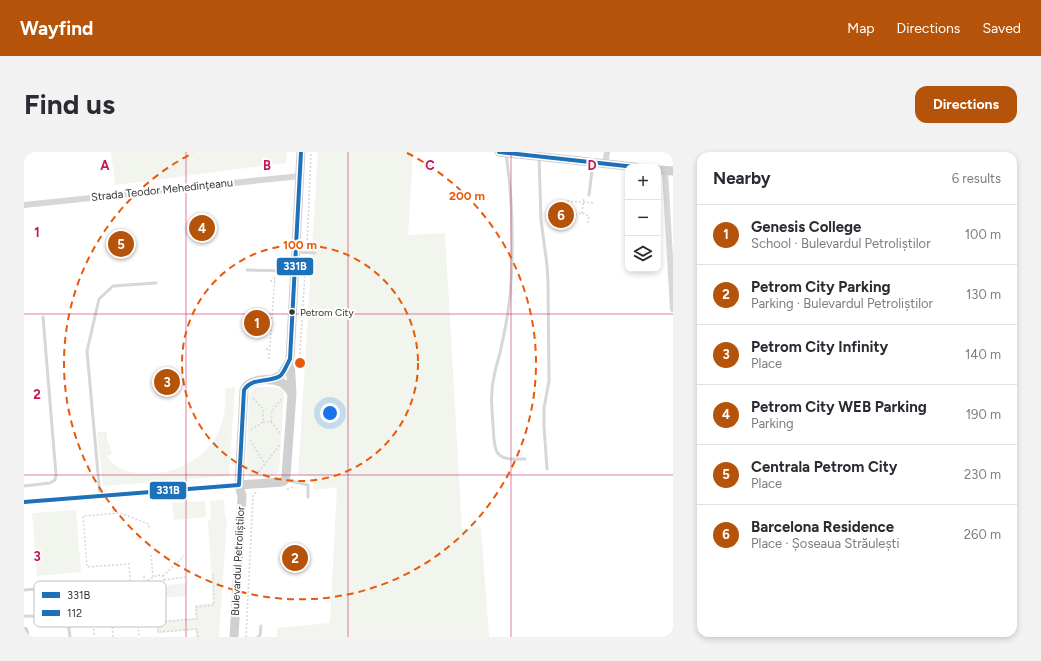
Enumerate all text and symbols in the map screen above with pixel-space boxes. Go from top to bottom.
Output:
text: Wayfind [20,17,93,40]
text: Map [847,20,875,37]
text: Directions [897,20,960,37]
text: Saved [982,20,1021,37]
button: Directions [915,86,1017,123]
text: Find us [24,87,115,121]
text: A [100,158,110,173]
text: B [263,158,271,173]
text: C [425,158,435,173]
text: D [587,158,597,173]
map controls [625,164,661,272]
button: + [625,164,661,200]
text: Nearby [713,168,771,188]
text: 6 results [952,171,1001,186]
street label: Strada Teodor Mehedințeanu [90,176,234,204]
text: 200 m [449,189,485,203]
pin: 6 [548,200,574,230]
button: − [625,200,661,236]
pin: 4 [189,213,215,243]
text: Genesis College [751,218,861,236]
text: 1 [34,225,40,240]
text: 1 [723,227,729,242]
text: 100 m [965,227,1001,242]
pin: 5 [108,229,134,259]
button: layers [625,236,661,272]
text: School · Bulevardul Petroliștilor [751,236,931,251]
text: 100 m [283,238,317,252]
line badge: 331B [276,257,314,276]
text: 331B [283,260,307,273]
text: Petrom City Parking [751,278,890,296]
text: 2 [722,287,730,302]
text: 130 m [966,287,1001,302]
text: Parking · Bulevardul Petroliștilor [751,296,933,311]
place label: Petrom City [300,306,354,319]
marker: Petrom City [287,307,297,317]
pin: 1 [244,308,270,338]
text: Petrom City Infinity [751,338,888,356]
text: 3 [722,347,730,362]
text: 140 m [965,347,1001,362]
centre of rings [293,356,307,370]
text: Place [751,356,782,371]
pin: 3 [154,367,180,397]
text: 2 [33,387,41,402]
text: Petrom City WEB Parking [751,398,927,416]
your location [320,403,340,423]
text: 4 [722,407,730,422]
text: 190 m [966,407,1001,422]
text: Parking [751,416,794,431]
text: Centrala Petrom City [751,458,897,476]
text: 5 [722,467,730,482]
text: 230 m [964,467,1001,482]
text: Place [751,476,782,491]
line badge: 331B [149,481,187,500]
text: 331B [156,484,180,497]
street label: Bulevardul Petroliștilor [229,506,247,616]
text: Barcelona Residence [751,518,894,536]
text: 6 [722,527,730,542]
text: 260 m [964,527,1001,542]
text: Place · Șoseaua Străulești [751,536,899,551]
pin: 2 [282,543,308,573]
text: 3 [33,549,41,564]
legend [34,581,166,627]
text: 331B [67,589,91,602]
text: 112 [67,607,82,620]

